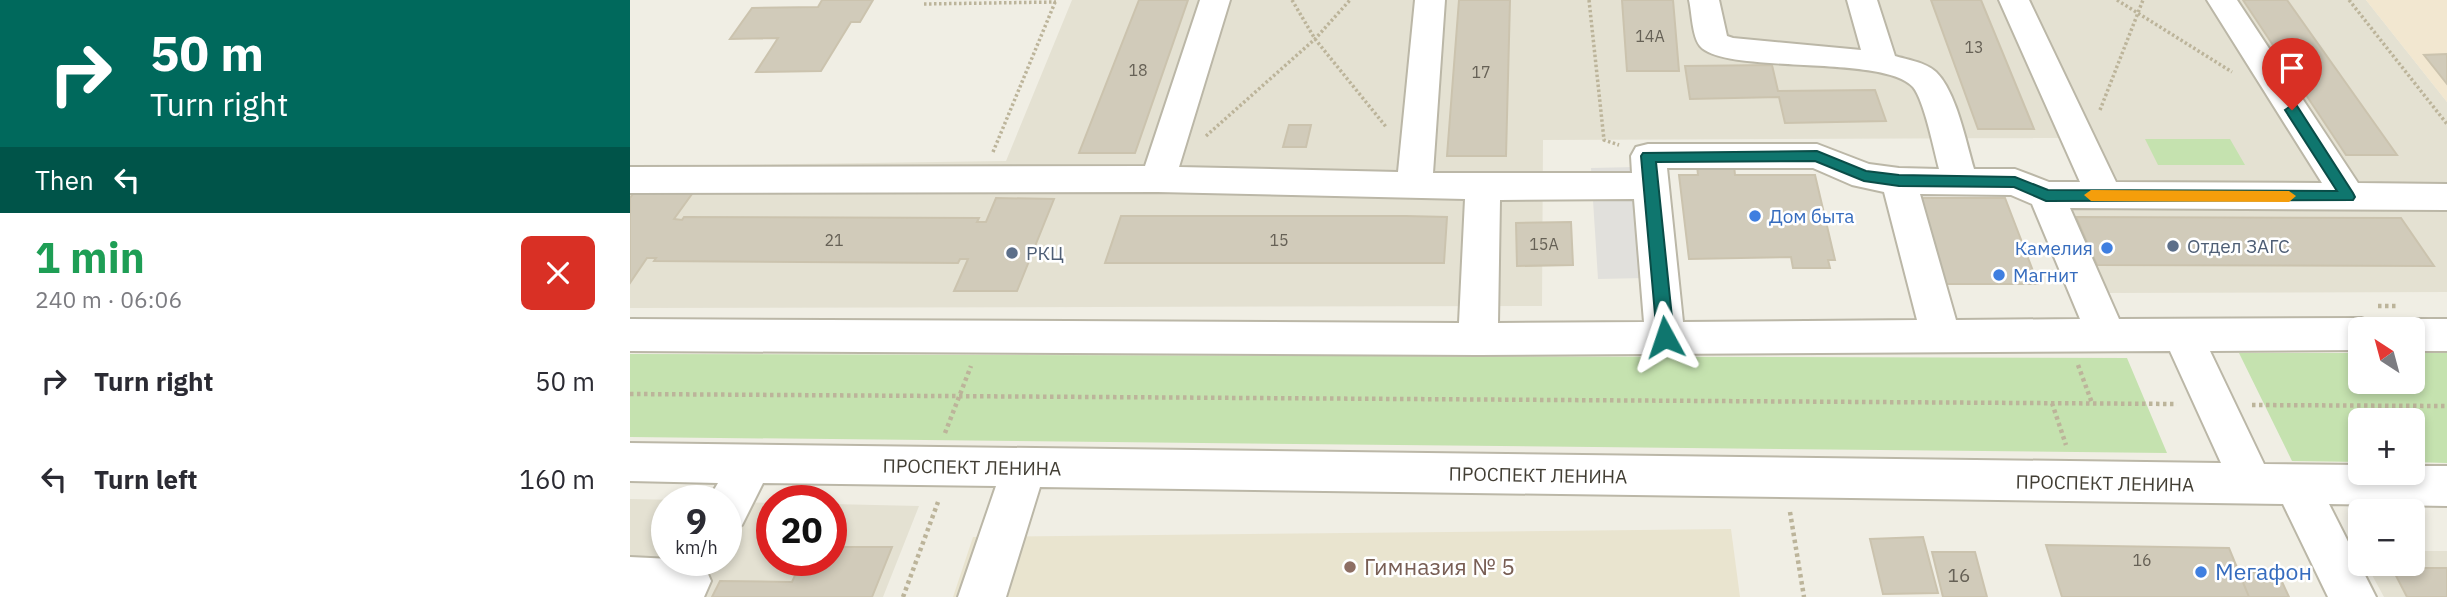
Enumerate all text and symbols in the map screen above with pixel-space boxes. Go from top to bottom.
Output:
text: 50 m [150,21,264,84]
house number: 14А [1635,26,1665,46]
icon: right [35,28,126,119]
house number: 13 [1964,37,1984,57]
pin [2262,38,2322,110]
icon: arrive [2273,49,2311,87]
house number: 18 [1128,60,1148,80]
house number: 17 [1471,62,1491,82]
text: Turn right [150,83,288,125]
icon: left [108,161,146,199]
text: Then [35,163,94,197]
place label: Дом быта [1769,204,1854,228]
marker: Дом быта [1747,208,1763,224]
text: 1 min [35,230,145,285]
house number: 21 [824,230,844,250]
house number: 15 [1269,230,1289,250]
house number: 15А [1529,234,1559,254]
place label: Отдел ЗАГС [2187,234,2290,258]
button: close [521,236,595,310]
place label: Камелия [2015,236,2093,260]
marker: Отдел ЗАГС [2165,238,2181,254]
marker: Камелия [2099,240,2115,256]
place label: РКЦ [1026,241,1064,265]
marker: РКЦ [1004,245,1020,261]
place label: Магнит [2013,263,2078,287]
marker: Магнит [1991,267,2007,283]
text: 240 m · 06:06 [35,284,182,314]
position arrow [1628,300,1702,374]
north arrow [2348,317,2426,394]
map controls [2348,317,2425,576]
icon: right [35,362,73,400]
text: Turn right [94,364,213,398]
text: 50 m [535,364,595,398]
button: + [2348,408,2425,485]
street label: ПРОСПЕКТ ЛЕНИНА [882,453,1062,481]
icon: left [35,460,73,498]
street label: ПРОСПЕКТ ЛЕНИНА [1448,461,1628,489]
text: Turn left [94,462,197,496]
text: 160 m [519,462,595,496]
street label: ПРОСПЕКТ ЛЕНИНА [2015,469,2195,497]
speed limit sign: 20 [756,485,847,576]
text: 9 [686,498,707,544]
button: − [2348,499,2425,576]
text: km/h [675,536,718,559]
house number: 16 [2132,550,2152,570]
place label: Гимназия № 5 [1364,551,1515,581]
place label: Мегафон [2215,556,2312,586]
marker: Гимназия № 5 [1342,559,1358,575]
house number: 16 [1948,563,1970,587]
marker: Мегафон [2193,564,2209,580]

